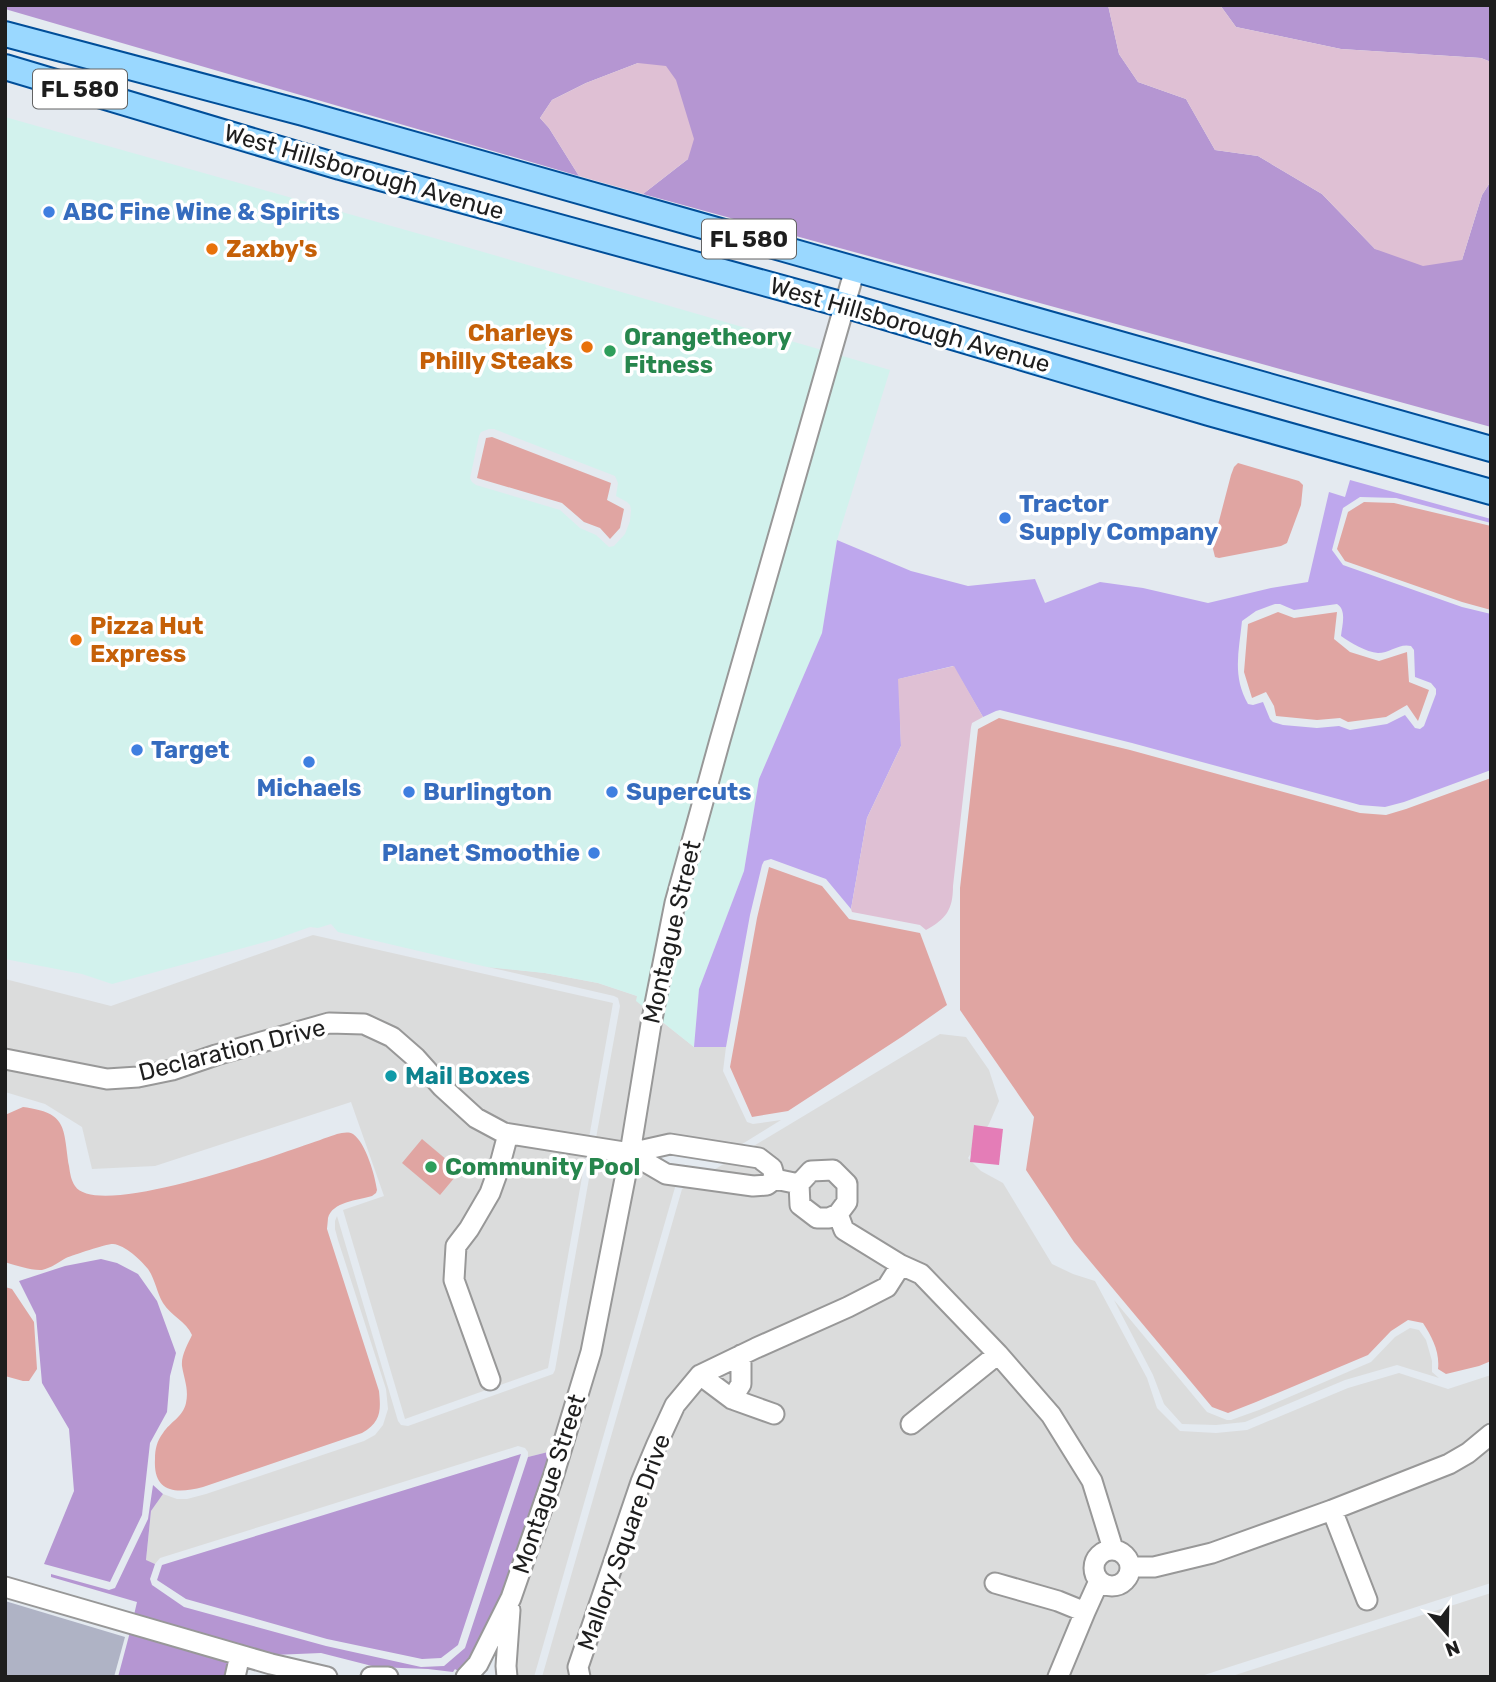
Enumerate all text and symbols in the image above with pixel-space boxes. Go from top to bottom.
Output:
road number: FL 580 [33,69,127,108]
street label: West Hillsborough Avenue [221,119,507,225]
place label: ABC Fine Wine & Spirits [63,198,340,226]
marker: ABC Fine Wine & Spirits [41,204,57,220]
road number: FL 580 [702,220,796,258]
place label: Zaxby's [226,235,318,263]
marker: Zaxby's [204,241,220,257]
street label: West Hillsborough Avenue [767,272,1053,378]
place label: Charleys Philly Steaks [419,319,573,375]
place label: Orangetheory Fitness [624,323,792,379]
marker: Charleys Philly Steaks [579,339,595,355]
marker: Orangetheory Fitness [602,343,618,359]
place label: Tractor Supply Company [1019,490,1218,546]
marker: Tractor Supply Company [997,510,1013,526]
place label: Pizza Hut Express [90,612,203,668]
marker: Pizza Hut Express [68,632,84,648]
place label: Target [151,736,230,764]
marker: Target [129,742,145,758]
marker: Michaels [301,754,317,770]
place label: Michaels [256,774,362,802]
place label: Burlington [423,778,552,806]
place label: Supercuts [626,778,752,806]
marker: Burlington [401,784,417,800]
marker: Supercuts [604,784,620,800]
street label: Montague Street [637,838,707,1026]
place label: Planet Smoothie [382,839,580,867]
marker: Planet Smoothie [586,845,602,861]
street label: Declaration Drive [136,1013,328,1087]
place label: Mail Boxes [405,1062,530,1090]
marker: Mail Boxes [383,1068,399,1084]
place label: Community Pool [445,1153,640,1181]
marker: Community Pool [423,1159,439,1175]
street label: Montague Street [507,1391,591,1577]
street label: Mallory Square Drive [572,1430,676,1654]
north arrow [1412,1598,1482,1668]
text: N [1442,1635,1463,1662]

